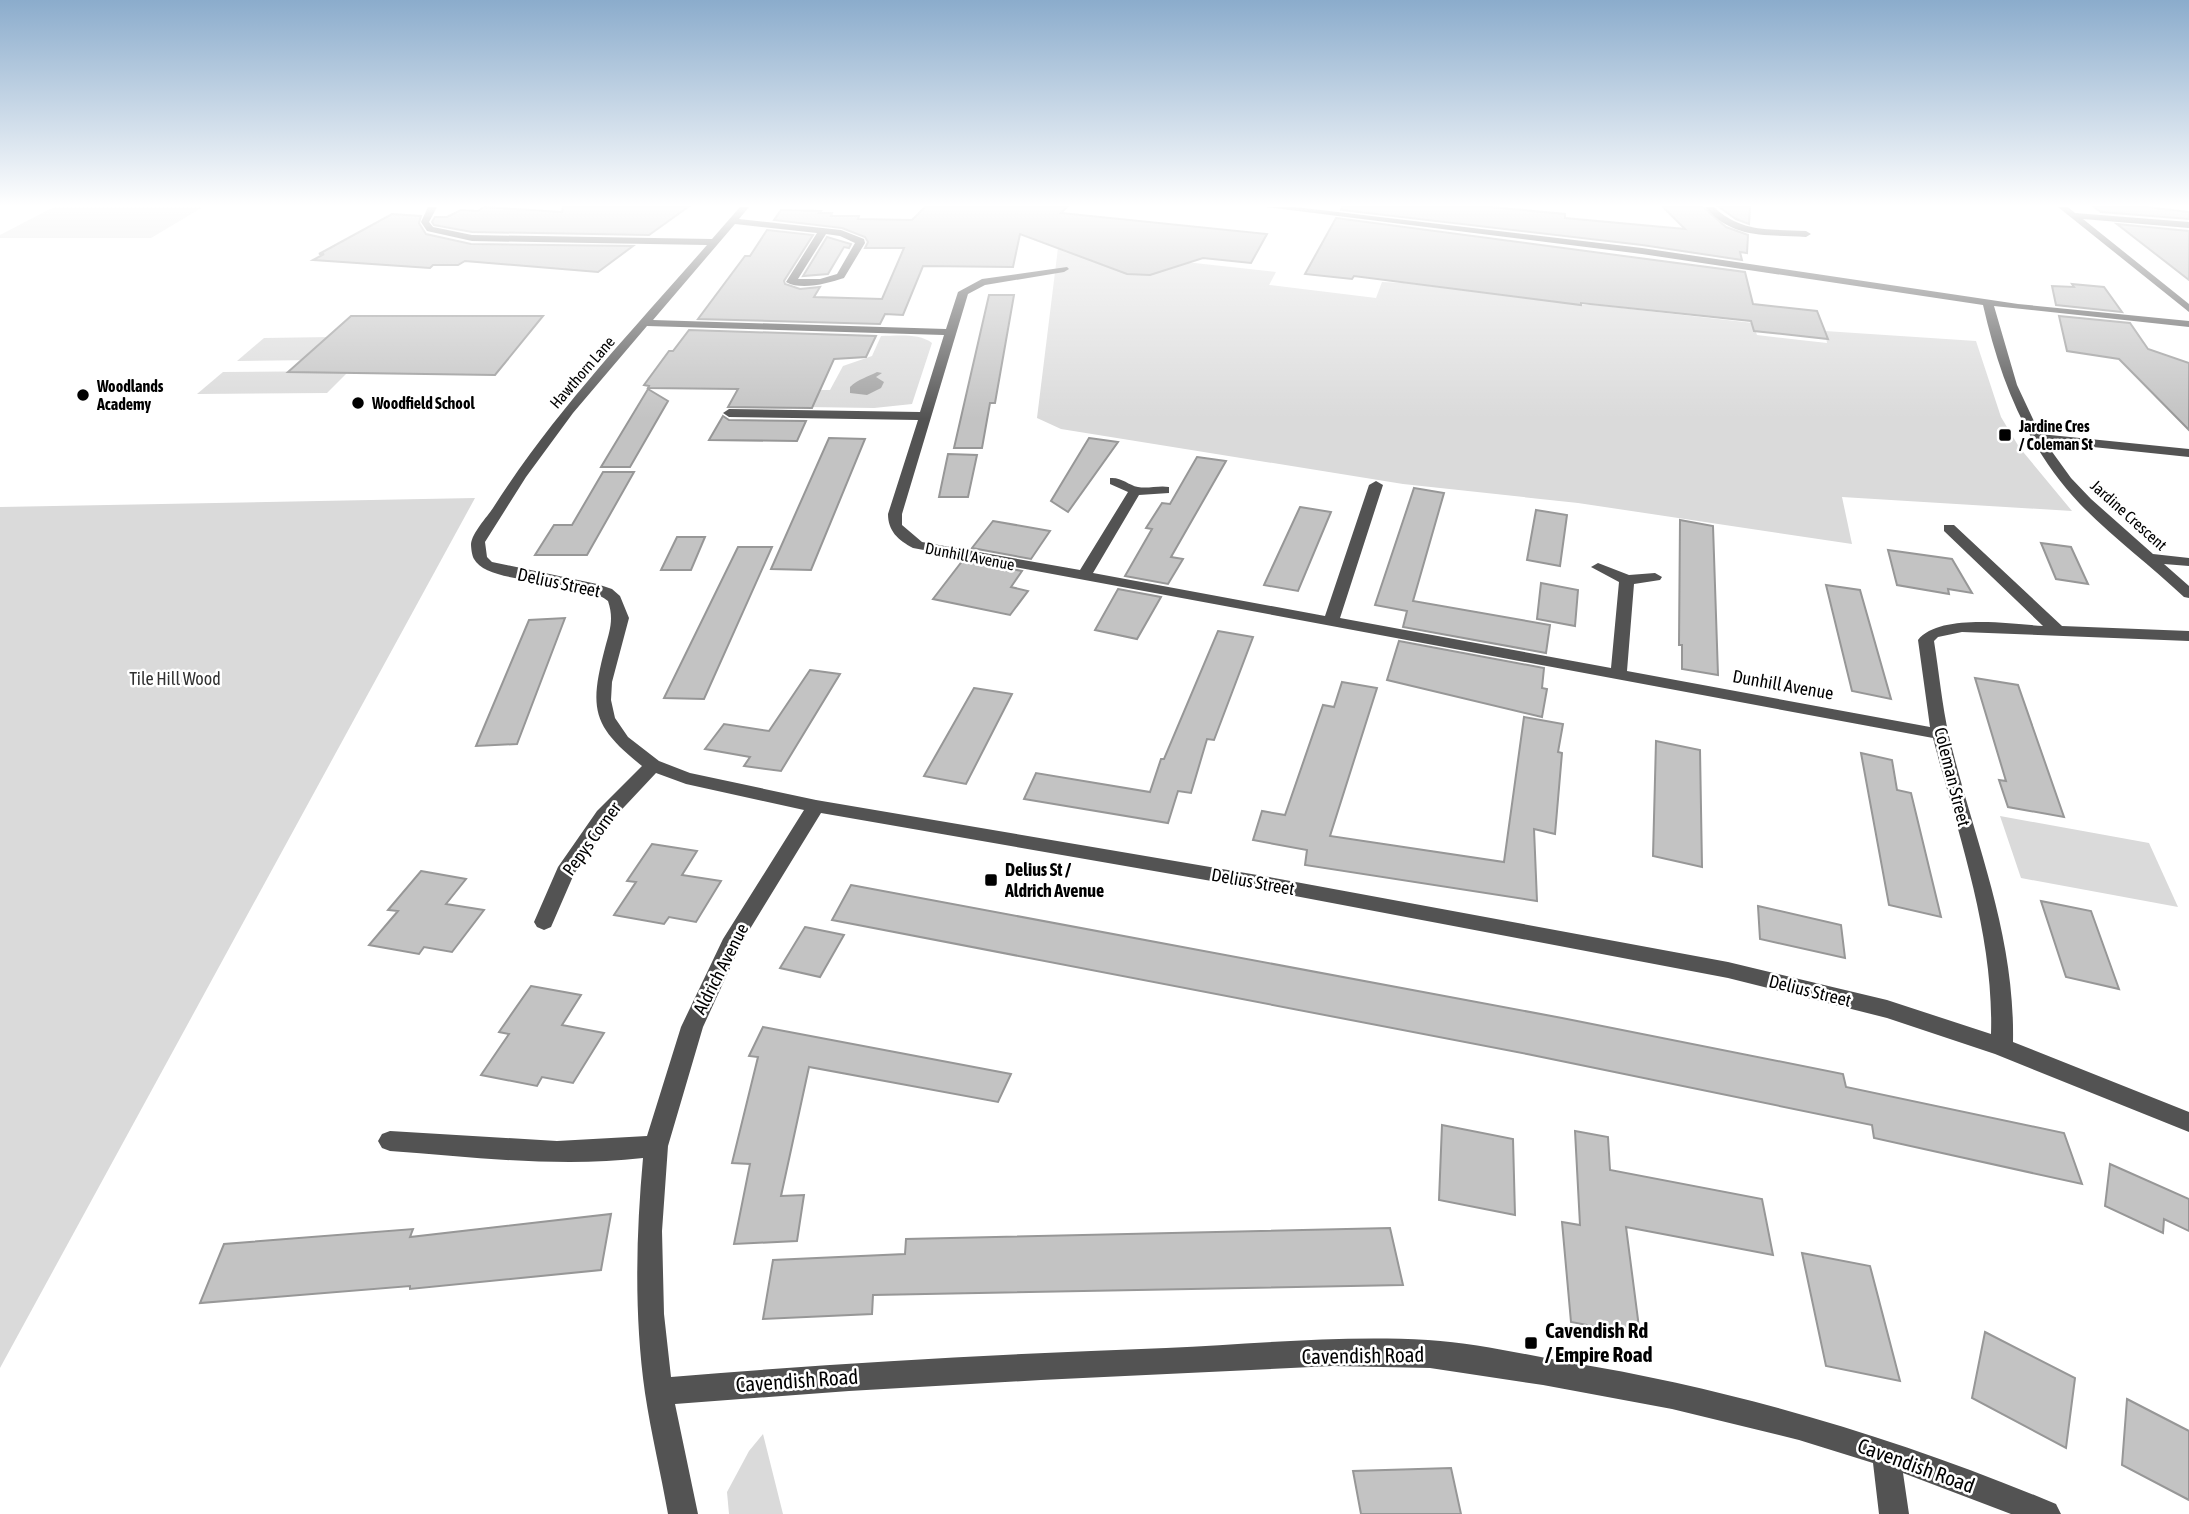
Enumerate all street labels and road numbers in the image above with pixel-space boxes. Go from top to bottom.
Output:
street label: Hawthorn Lane [546,332,618,412]
street label: Jardine Crescent [2087,476,2171,554]
street label: Dunhill Avenue [924,538,1016,574]
street label: Delius Street [516,563,602,602]
street label: Dunhill Avenue [1731,665,1835,704]
street label: Coleman Street [1930,725,1975,829]
street label: Pepys Corner [558,797,626,879]
street label: Delius Street [1210,864,1296,899]
street label: Aldrich Avenue [689,920,752,1018]
street label: Delius Street [1767,970,1853,1011]
street label: Cavendish Road [1301,1342,1425,1368]
street label: Cavendish Road [735,1364,859,1396]
street label: Cavendish Road [1855,1433,1978,1497]

